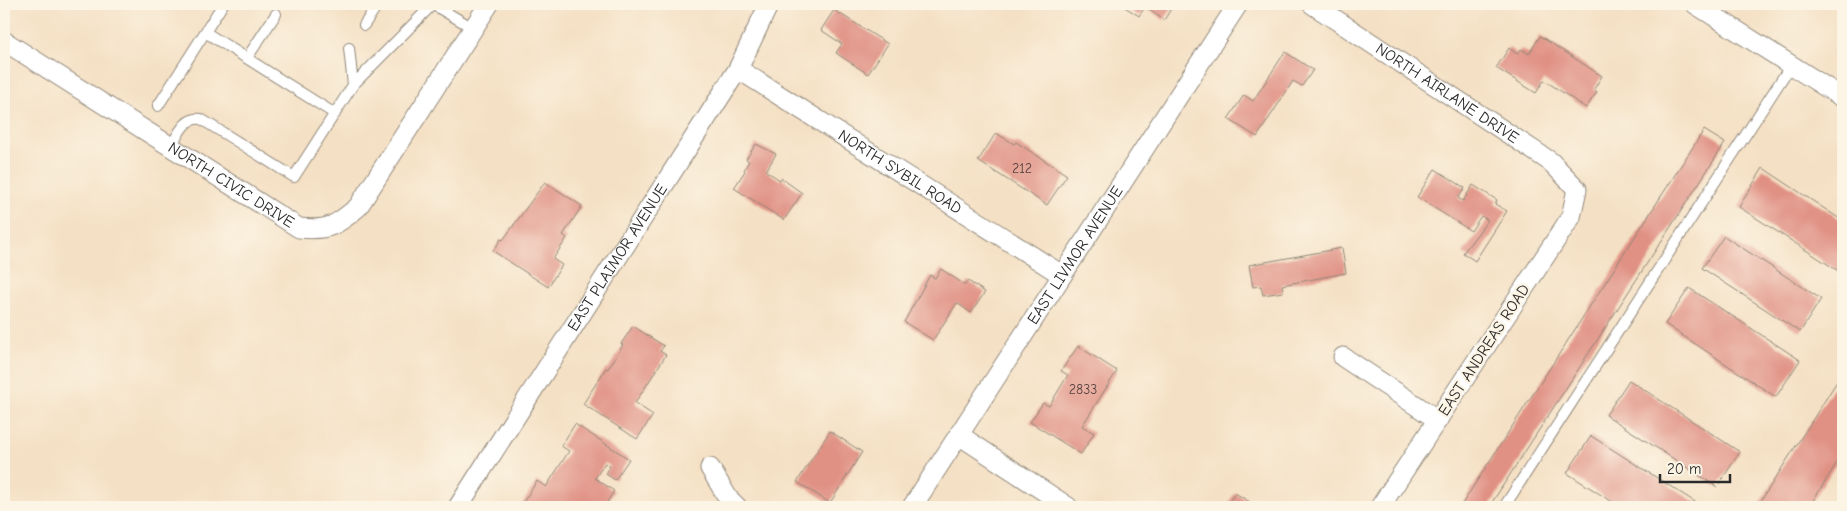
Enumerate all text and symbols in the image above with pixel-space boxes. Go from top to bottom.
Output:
street label: NORTH AIRLANE DRIVE [1372,40,1522,147]
street label: NORTH SYBIL ROAD [835,126,965,218]
street label: NORTH CIVIC DRIVE [165,138,298,232]
house number: 212 [1012,160,1032,177]
street label: EAST PLAIMOR AVENUE [564,181,671,334]
street label: EAST LIVMOR AVENUE [1024,182,1127,328]
street label: EAST ANDREAS ROAD [1435,281,1533,419]
house number: 2833 [1069,381,1097,398]
scale bar [1660,451,1730,483]
text: 20 m [1667,460,1701,478]

